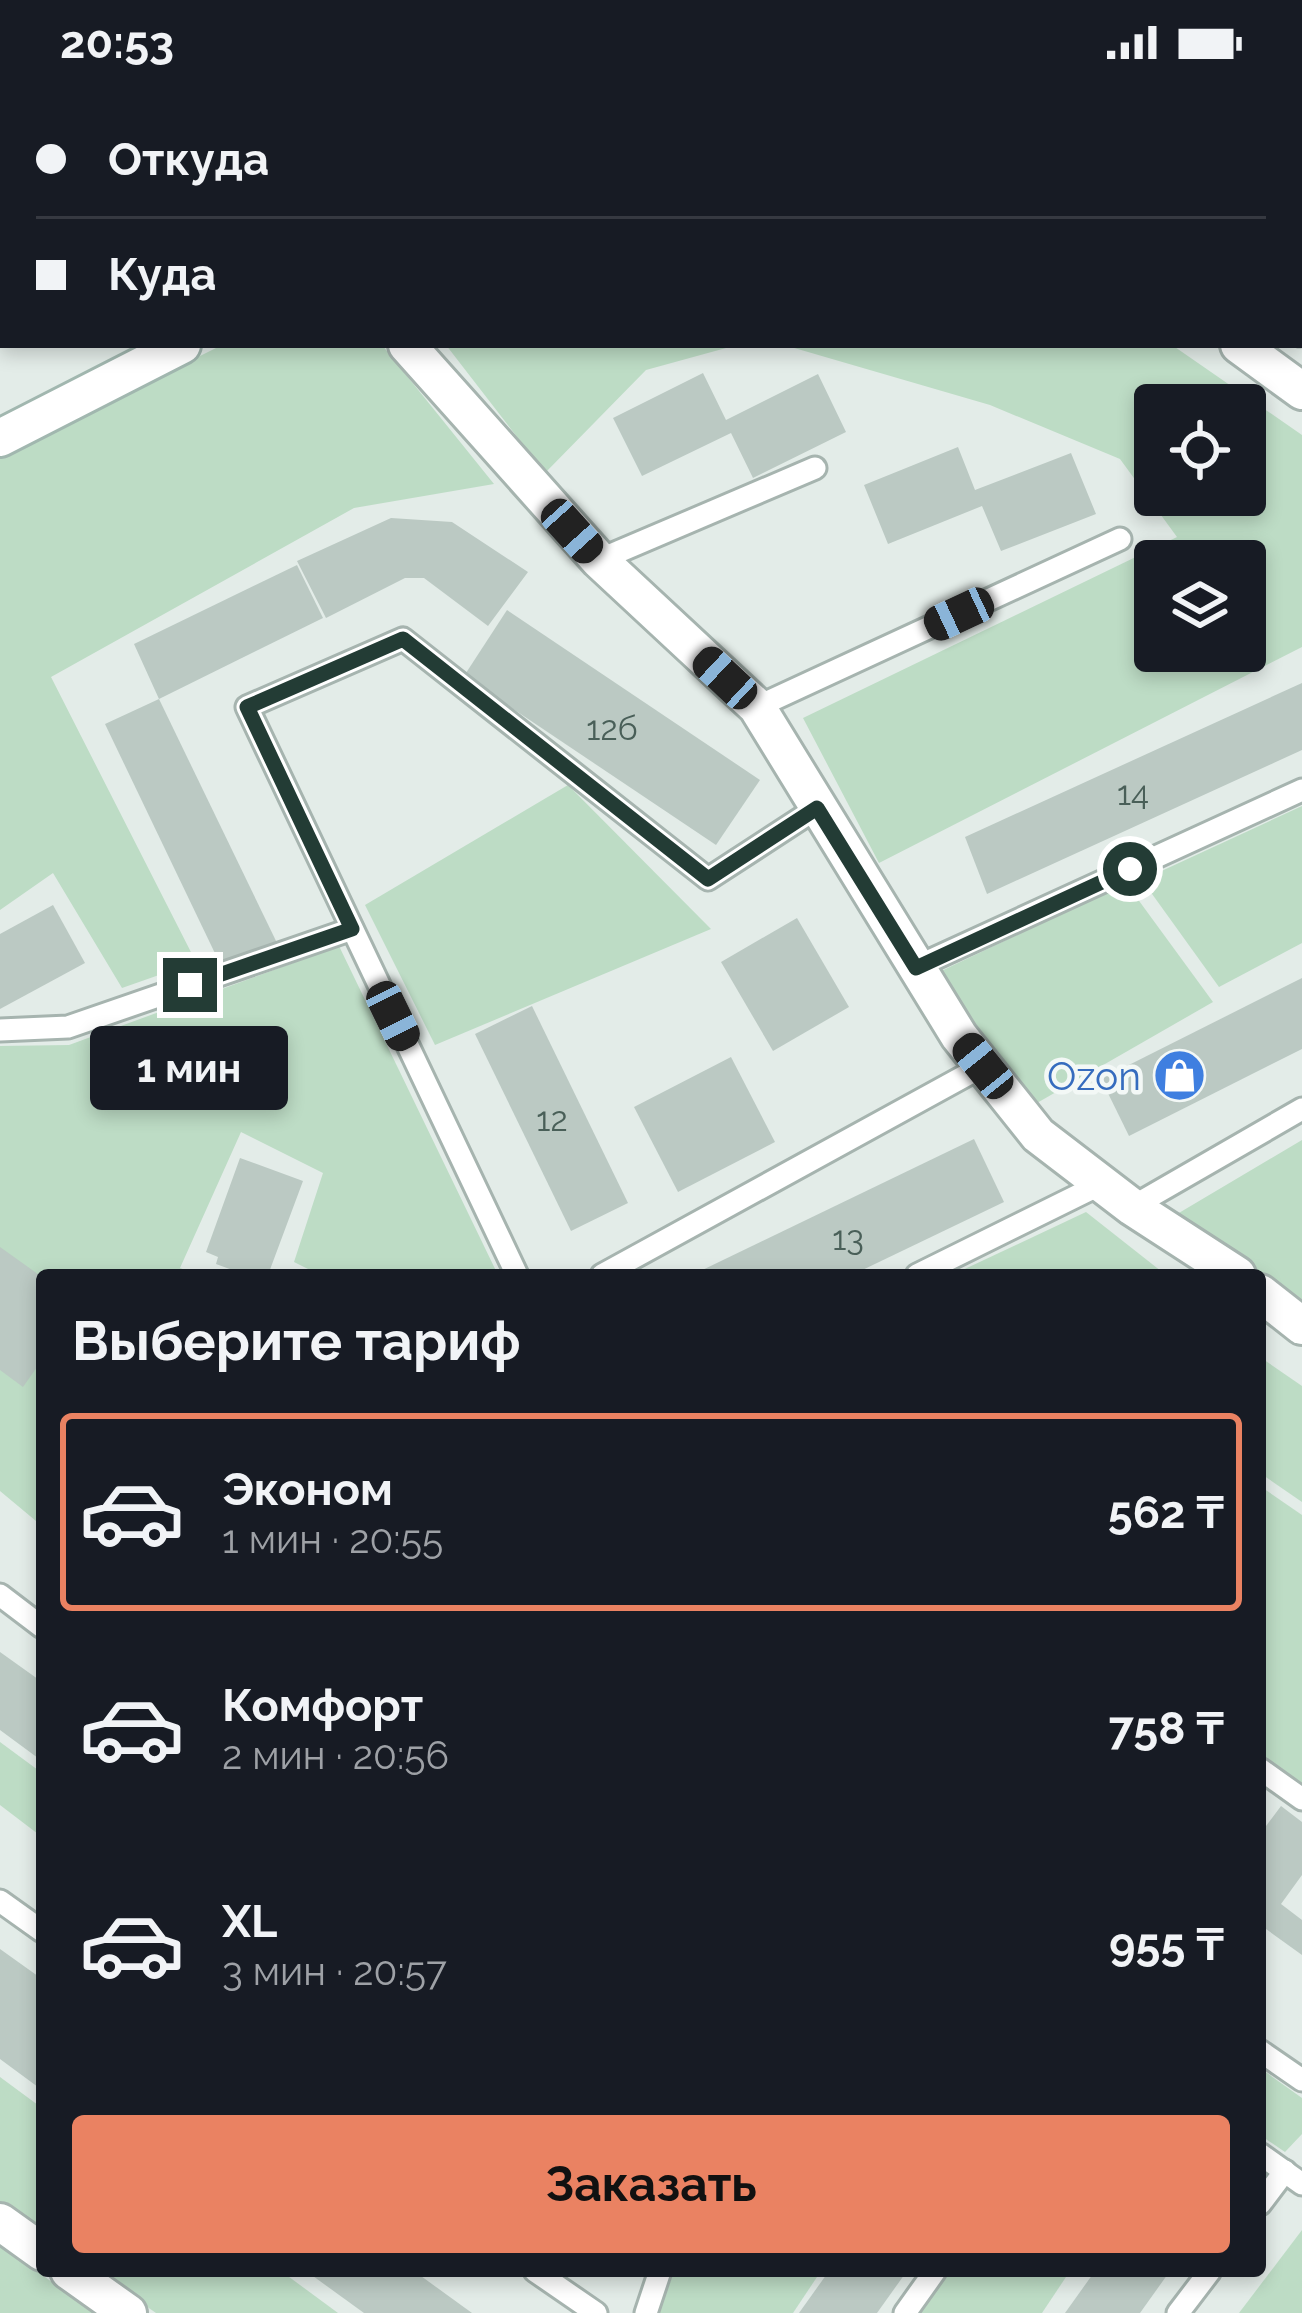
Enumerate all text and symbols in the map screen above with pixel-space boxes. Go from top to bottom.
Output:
text: 20:53 [60,16,174,69]
text: Откуда [108,133,269,186]
text: Куда [108,248,216,301]
map controls [1134,384,1266,672]
button: locate [1134,384,1266,516]
car [535,492,609,570]
button: layers [1134,540,1266,672]
car [919,582,999,646]
car [686,640,764,716]
house number: 12б [586,709,638,748]
house number: 14 [1117,774,1149,813]
route start [1103,842,1157,896]
route end [163,958,217,1012]
car [361,976,425,1056]
callout: 1 мин [91,1027,289,1111]
car [946,1027,1020,1105]
text: 1 мин [137,1045,241,1091]
shop icon: Ozon [1152,1048,1208,1104]
place label: Ozon [1047,1053,1141,1099]
house number: 12 [536,1100,568,1139]
house number: 13 [832,1219,864,1258]
text: Выберите тариф [72,1309,520,1373]
icon: car [78,1458,186,1566]
text: Эконом [222,1463,393,1516]
text: 562 ₸ [1108,1486,1224,1539]
text: 1 мин · 20:55 [222,1516,443,1562]
icon: car [78,1674,186,1782]
text: Комфорт [222,1679,423,1732]
text: 758 ₸ [1109,1702,1224,1755]
text: 2 мин · 20:56 [222,1732,449,1778]
icon: car [78,1890,186,1998]
text: XL [222,1895,277,1948]
text: 955 ₸ [1109,1918,1224,1971]
text: 3 мин · 20:57 [222,1948,447,1994]
button: Заказать [72,2115,1230,2253]

